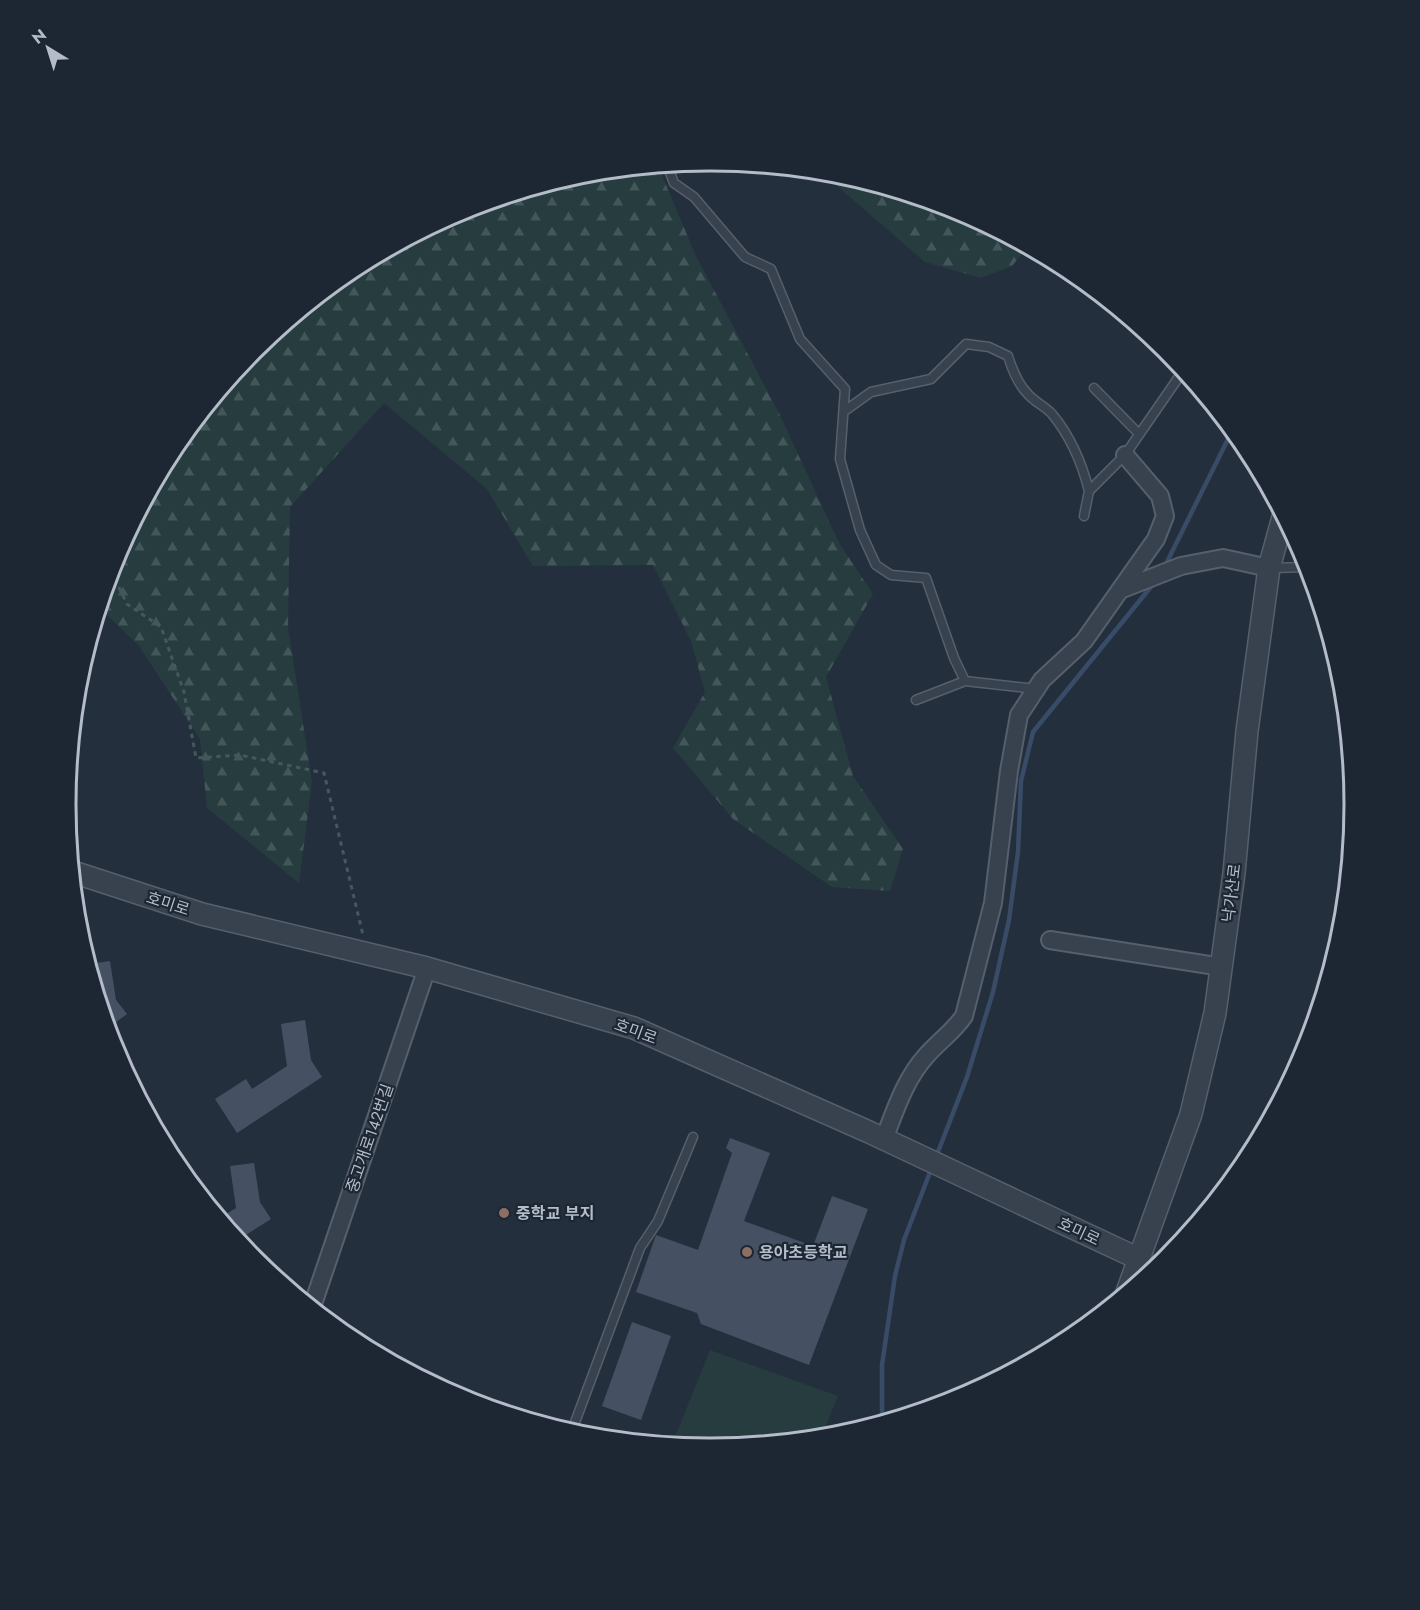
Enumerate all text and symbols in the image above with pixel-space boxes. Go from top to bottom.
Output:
north arrow [18,18,78,78]
text: N [27,24,51,50]
street label: 낙가산로 [1216,862,1247,924]
street label: 호미로 [143,886,193,921]
street label: 호미로 [611,1013,661,1050]
street label: 중고개로142번길 [340,1081,399,1196]
place label: 중학교 부지 [516,1202,594,1225]
marker: 중학교 부지 [497,1206,511,1220]
street label: 호미로 [1054,1212,1104,1251]
place label: 용아초등학교 [759,1241,848,1264]
marker: 용아초등학교 [740,1245,754,1259]

